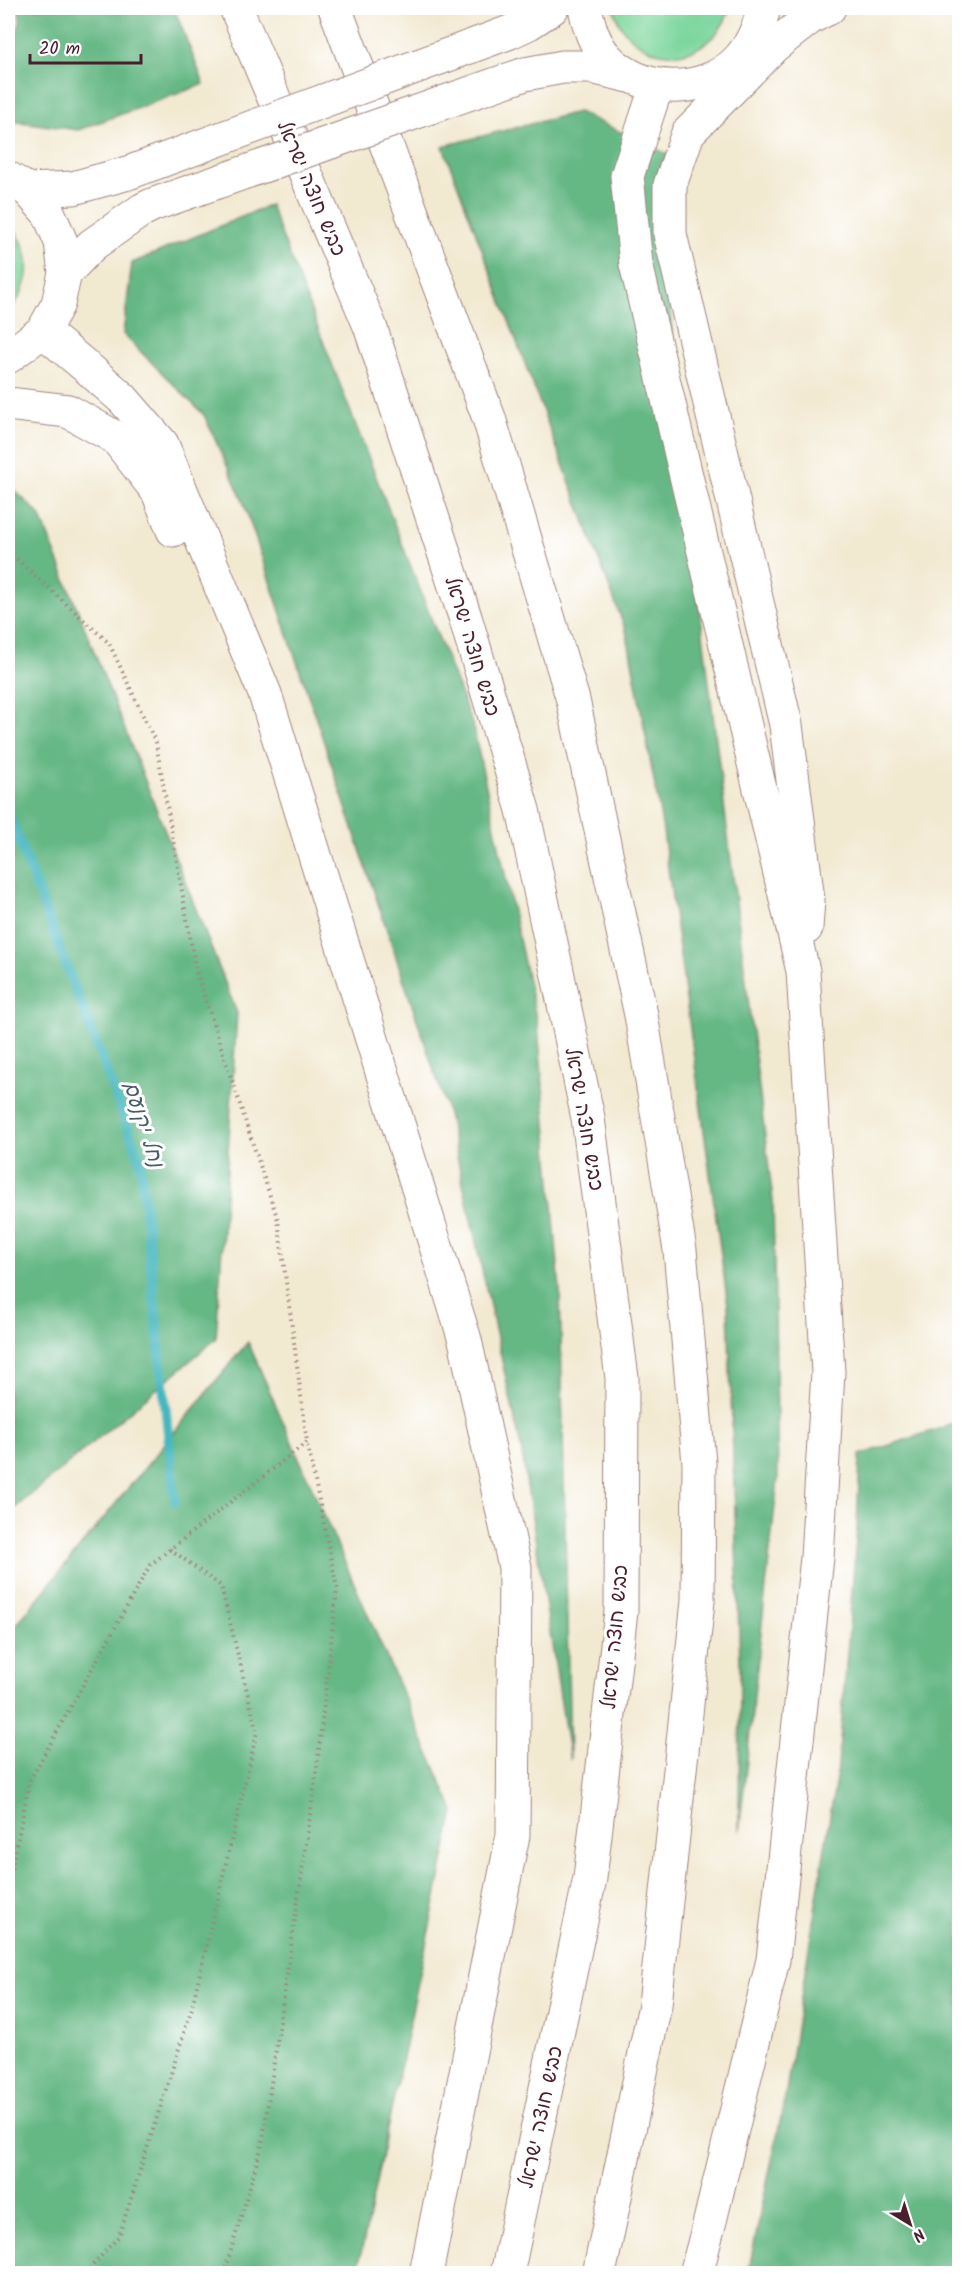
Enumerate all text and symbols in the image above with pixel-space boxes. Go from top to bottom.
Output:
scale bar [30,27,141,65]
text: 20 m [39,35,80,64]
street label: כביש חוצה ישראל [267,116,353,262]
street label: כביש חוצה ישראל [435,573,508,721]
street label: כביש חוצה ישראל [555,1045,611,1194]
water label: נחל יקנעם [113,1077,173,1173]
street label: כביש חוצה ישראל [594,1564,638,1711]
street label: כביש חוצה ישראל [511,2043,573,2192]
north arrow [880,2194,940,2254]
text: N [907,2222,930,2248]

